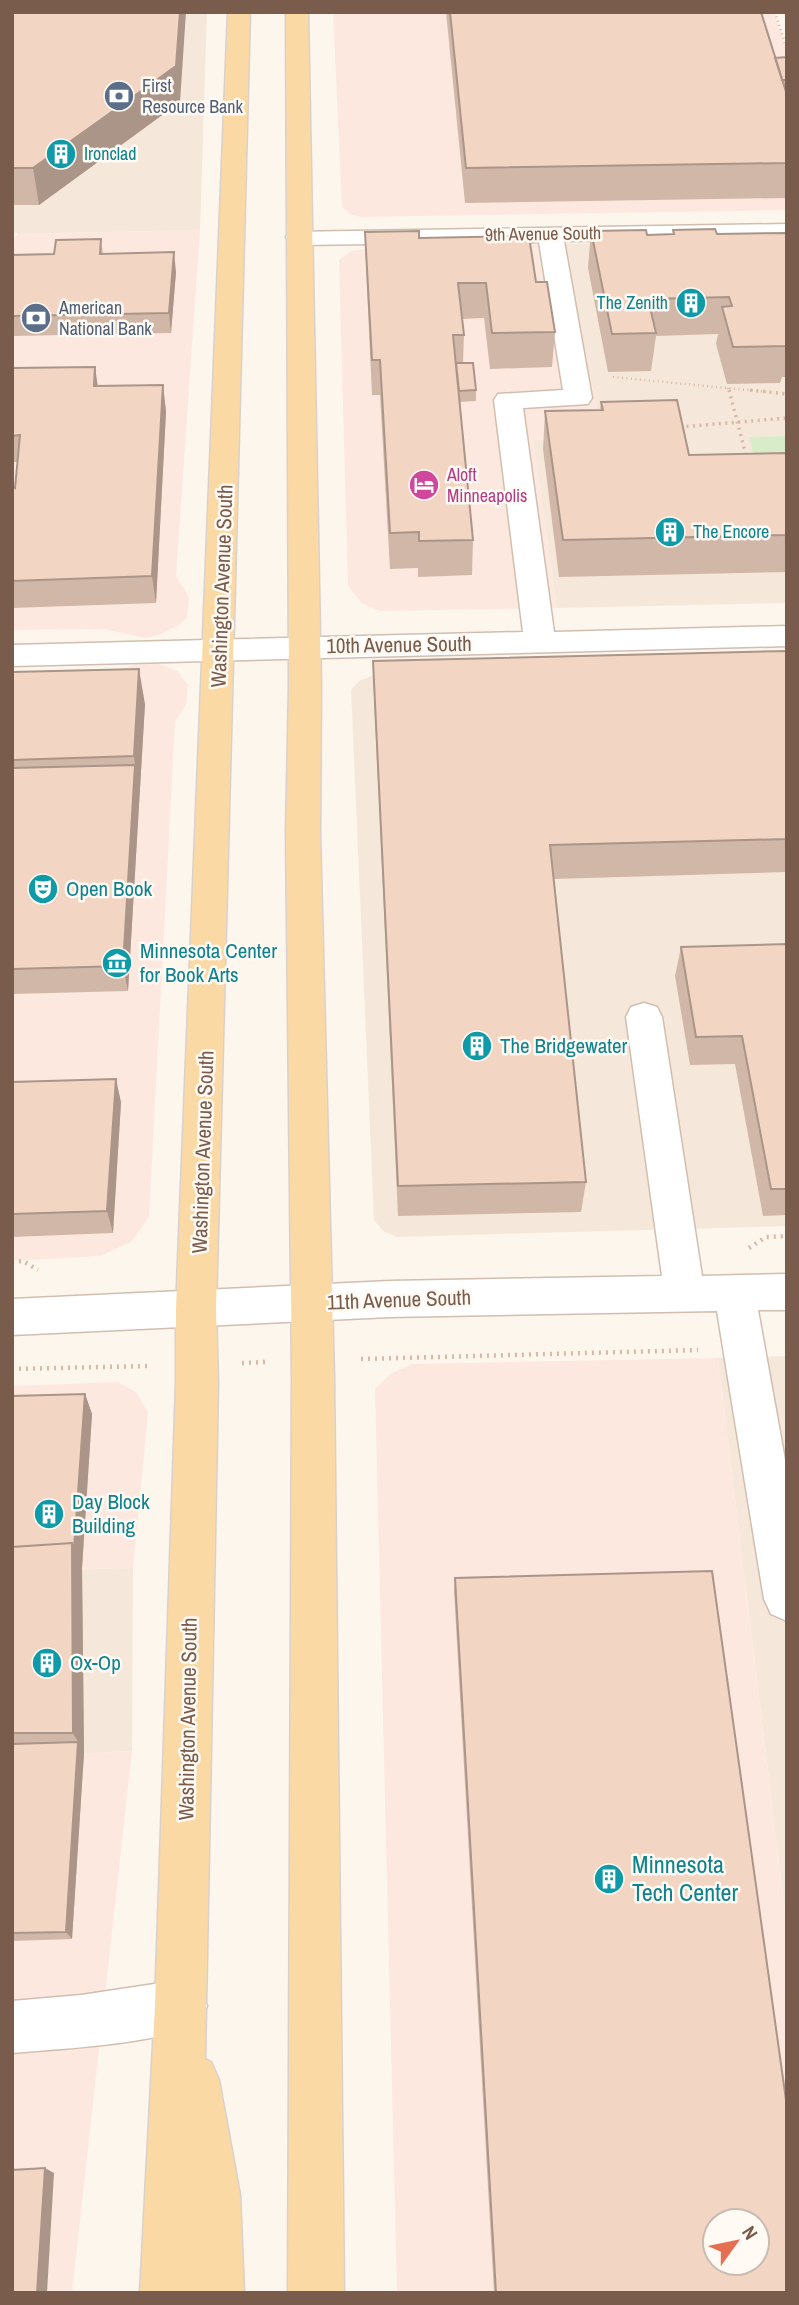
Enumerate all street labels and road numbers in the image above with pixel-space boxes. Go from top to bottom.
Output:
street label: 9th Avenue South [485,220,601,247]
street label: Washington Avenue South [203,484,240,688]
street label: 10th Avenue South [326,629,472,660]
street label: Washington Avenue South [184,1050,221,1254]
street label: 11th Avenue South [327,1282,471,1317]
street label: Washington Avenue South [171,1617,204,1821]

